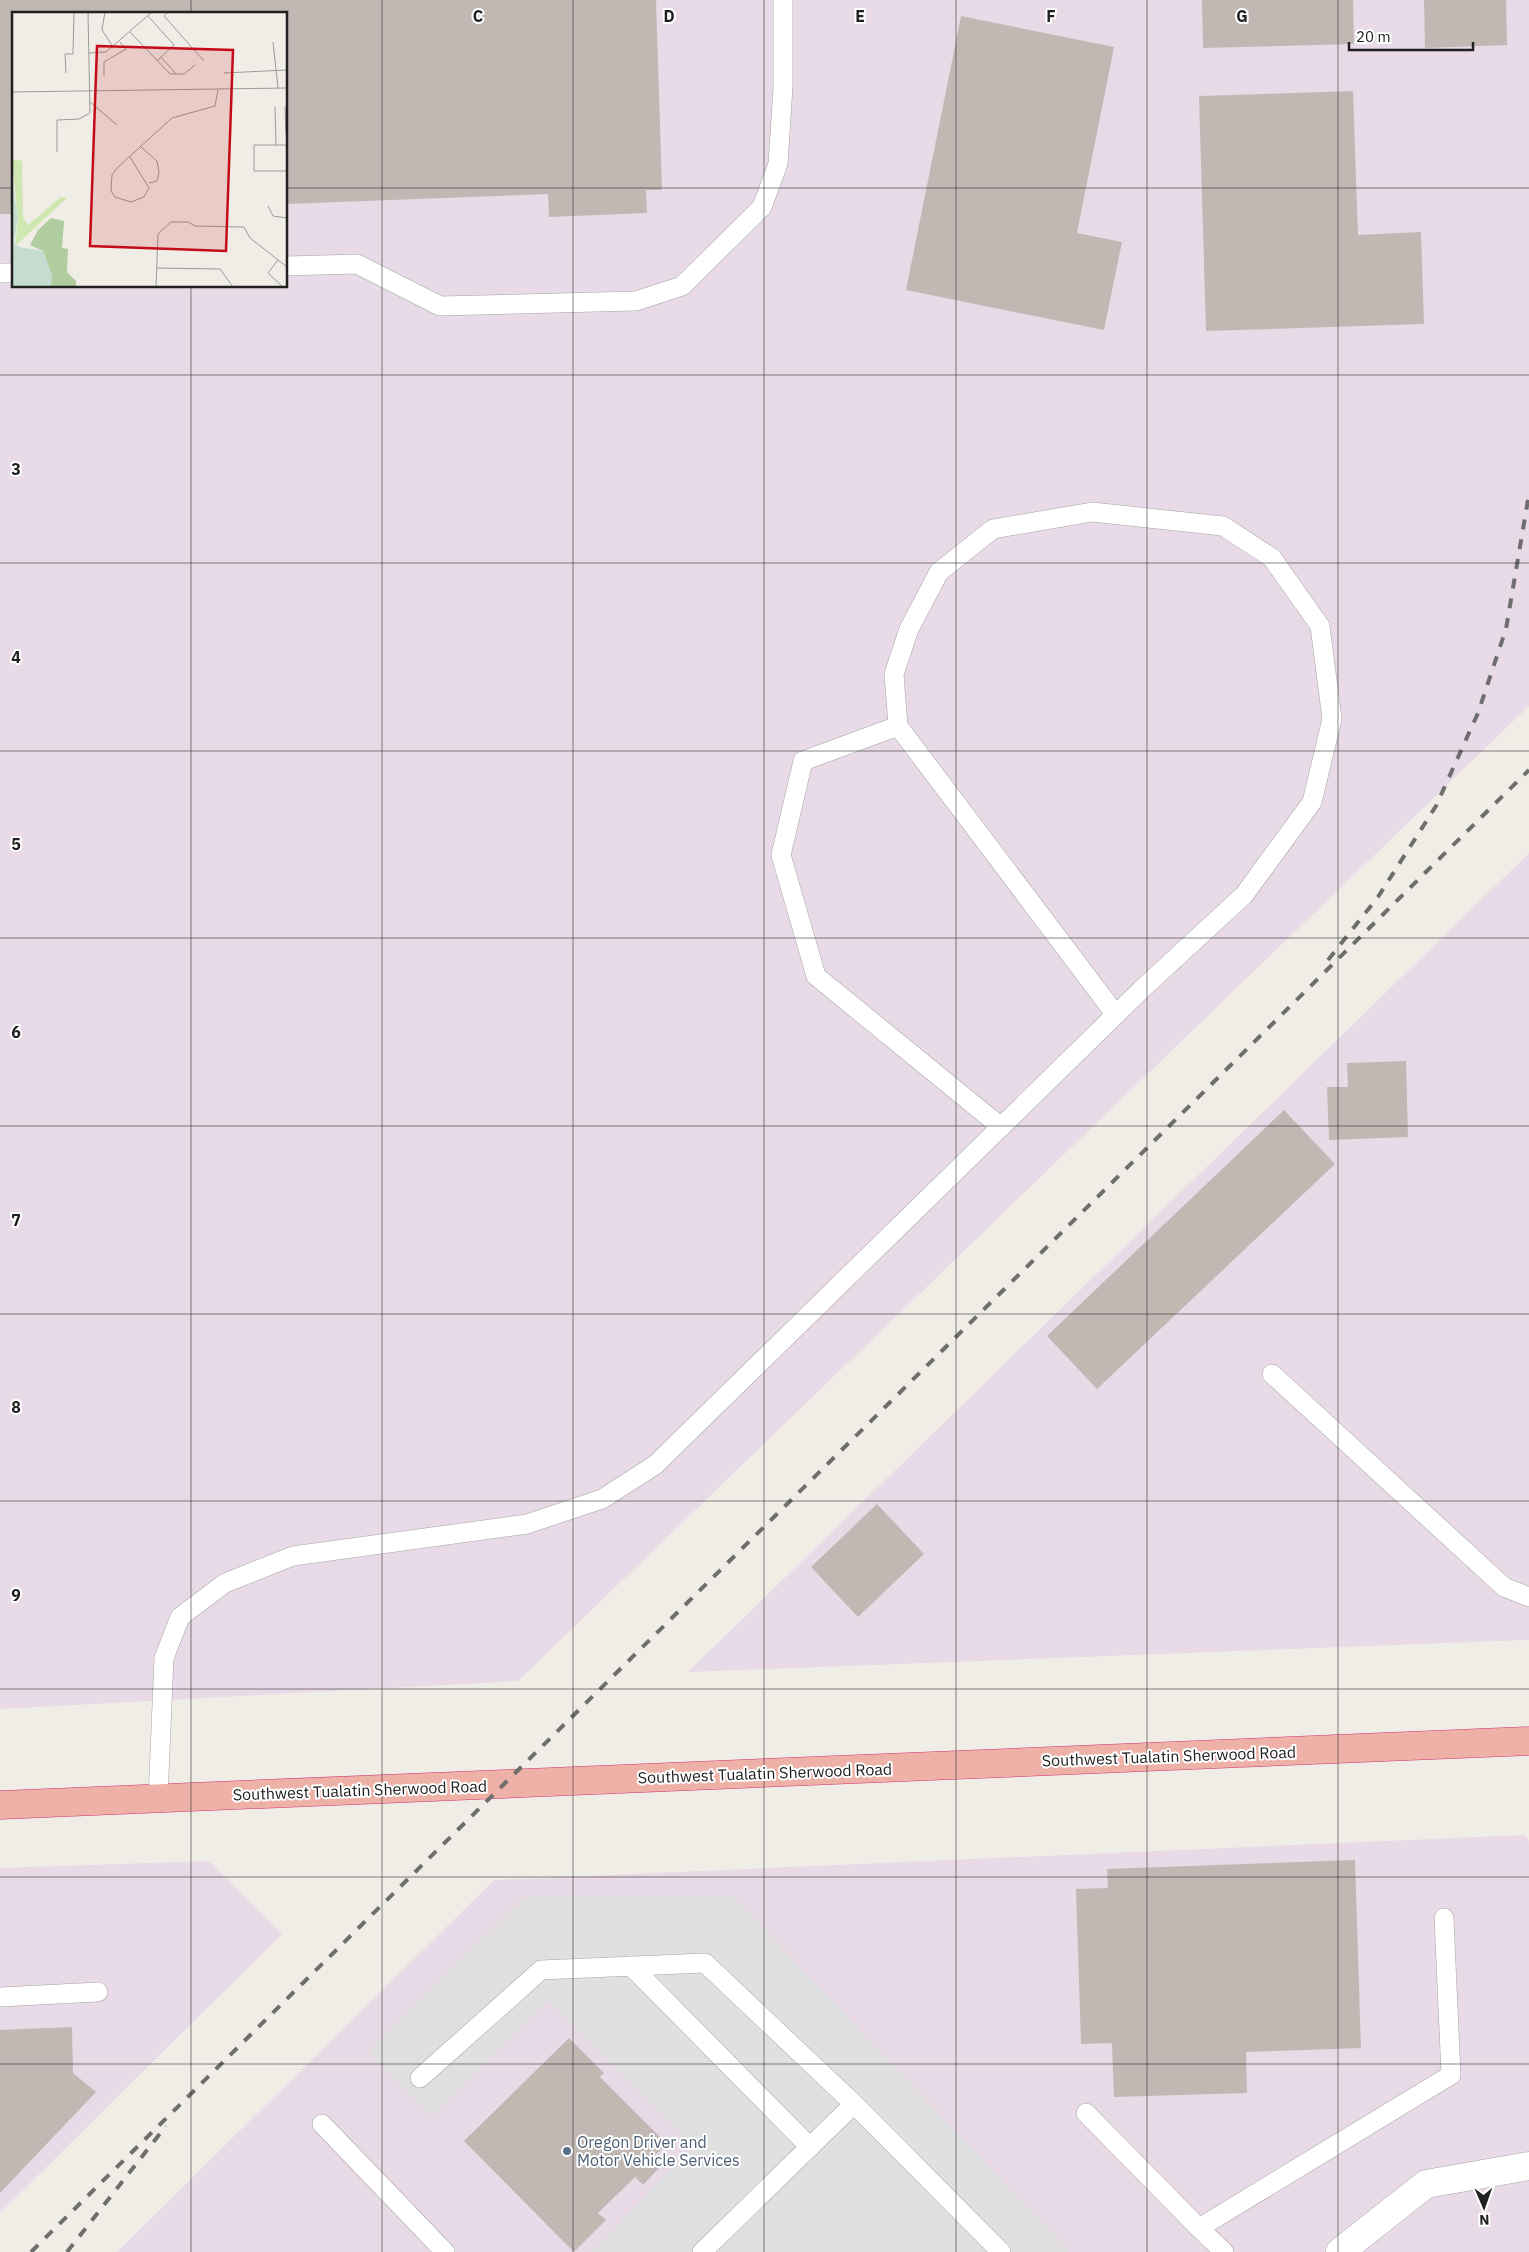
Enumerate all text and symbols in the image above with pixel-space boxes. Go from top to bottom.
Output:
text: C [473,6,483,26]
text: D [663,6,675,26]
text: E [855,6,865,26]
text: F [1046,6,1056,26]
text: G [1236,6,1248,26]
inset map [12,12,288,288]
scale bar [1349,20,1473,52]
text: 20 m [1356,27,1391,46]
text: 3 [11,459,21,479]
text: 4 [11,647,21,667]
text: 5 [11,834,21,854]
text: 6 [11,1022,21,1042]
text: 7 [11,1210,21,1230]
text: 8 [11,1397,21,1417]
text: 9 [11,1585,21,1605]
street label: Southwest Tualatin Sherwood Road [1041,1742,1297,1770]
street label: Southwest Tualatin Sherwood Road [637,1759,893,1787]
street label: Southwest Tualatin Sherwood Road [232,1776,488,1804]
place label: Oregon Driver and Motor Vehicle Services [577,2132,740,2170]
marker: Oregon Driver and Motor Vehicle Services [561,2145,573,2157]
north arrow [1459,2182,1509,2232]
text: N [1479,2211,1490,2229]

